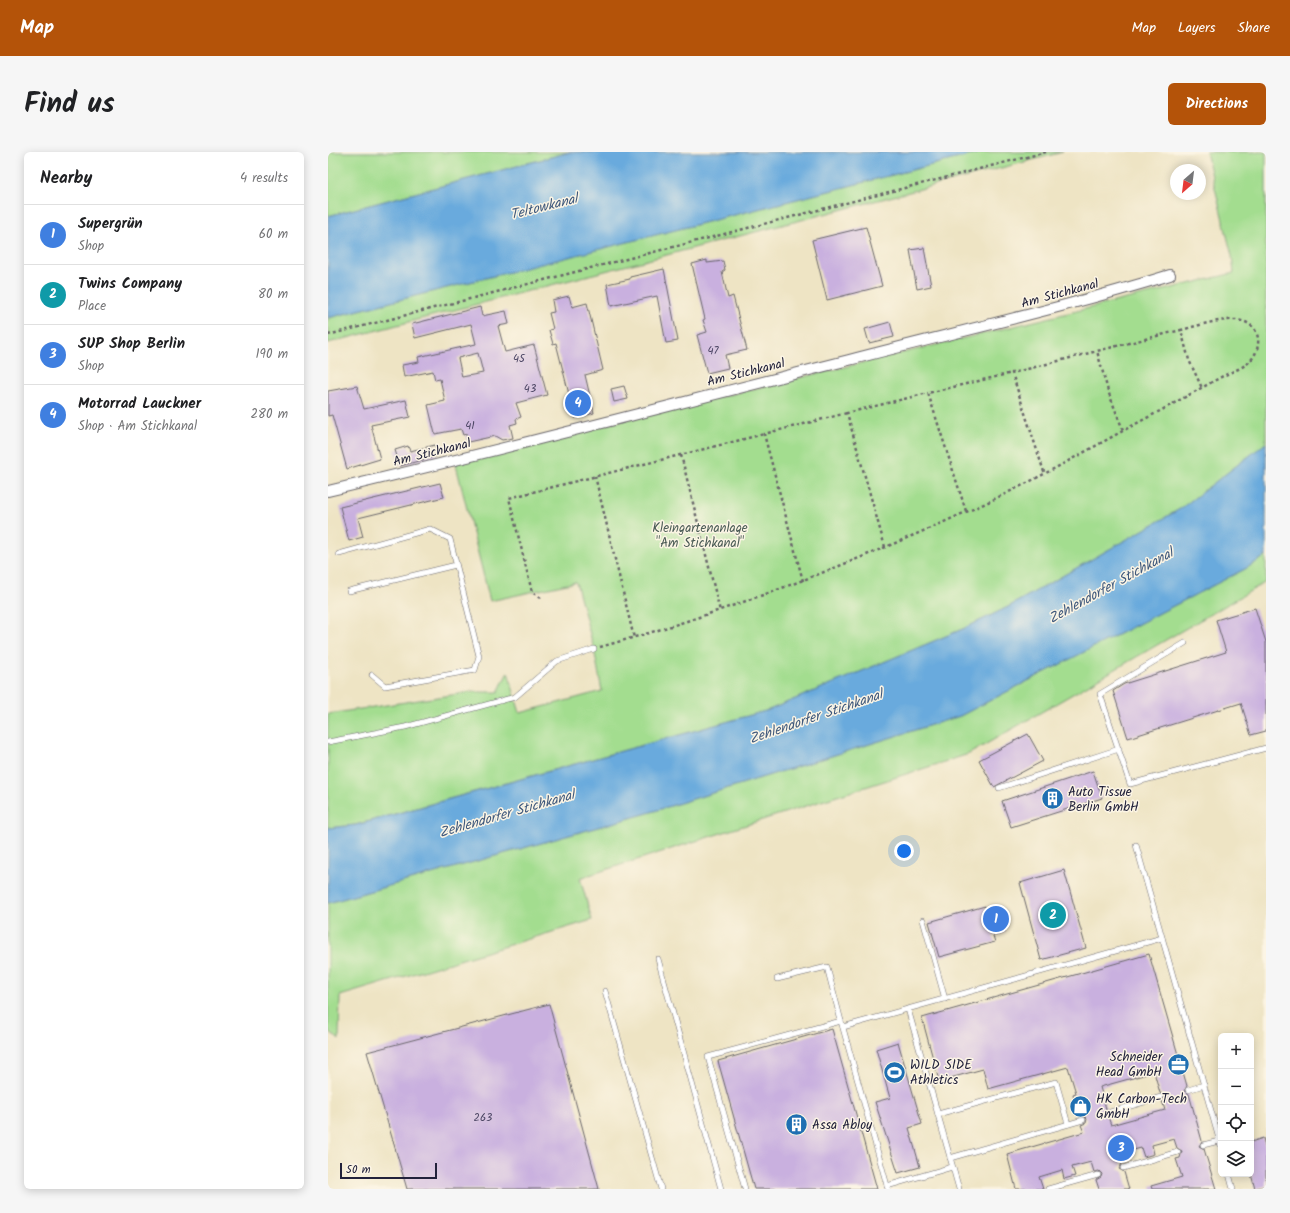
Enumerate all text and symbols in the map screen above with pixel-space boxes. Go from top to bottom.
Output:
text: Map [20,13,54,43]
text: Map [1132,17,1156,39]
text: Layers [1178,17,1216,39]
text: Share [1238,17,1270,39]
text: Find us [24,82,115,127]
button: Directions [1168,83,1266,125]
north arrow [1170,164,1206,200]
text: Nearby [40,165,92,192]
text: 4 results [240,168,288,189]
water label: Teltowkanal [508,187,583,226]
text: Supergrün [78,212,143,236]
text: 1 [51,224,55,245]
text: 60 m [259,224,288,245]
text: Shop [78,236,104,257]
text: Twins Company [78,272,182,296]
street label: Am Stichkanal [1019,274,1101,314]
text: 2 [49,284,57,305]
text: 80 m [258,284,288,305]
text: Place [78,296,106,317]
text: SUP Shop Berlin [78,332,185,356]
house number: 47 [707,342,719,360]
text: 3 [49,344,57,365]
text: 190 m [256,344,288,365]
house number: 45 [513,350,526,368]
street label: Am Stichkanal [705,353,787,393]
text: Shop [78,356,104,377]
house number: 43 [524,380,536,398]
pin: 4 [565,388,591,418]
text: Motorrad Lauckner [78,392,201,416]
text: 4 [49,404,57,425]
text: 280 m [251,404,288,425]
text: Shop · Am Stichkanal [78,416,197,437]
house number: 41 [465,417,475,435]
street label: Am Stichkanal [391,433,473,473]
park label: Kleingartenanlage "Am Stichkanal" [652,518,748,554]
water label: Zehlendorfer Stichkanal [1044,541,1180,630]
water label: Zehlendorfer Stichkanal [746,683,888,750]
place label: Auto Tissue Berlin GmbH [1068,782,1139,818]
water label: Zehlendorfer Stichkanal [437,783,580,844]
building icon: Auto Tissue Berlin GmbH [1039,786,1065,812]
your location [894,841,914,861]
pin: 2 [1040,900,1066,930]
pin: 1 [983,904,1009,934]
map controls [1218,1033,1254,1177]
button: + [1218,1033,1254,1069]
place label: Schneider Head GmbH [1096,1047,1163,1083]
office icon: Schneider Head GmbH [1165,1051,1191,1077]
place label: WILD SIDE Athletics [910,1055,972,1091]
sports icon: WILD SIDE Athletics [881,1059,907,1085]
button: − [1218,1069,1254,1105]
place label: HK Carbon-Tech GmbH [1096,1089,1187,1125]
shop icon: HK Carbon-Tech GmbH [1067,1093,1093,1119]
button: locate [1218,1105,1254,1141]
house number: 263 [474,1109,492,1127]
building icon: Assa Abloy [784,1112,810,1138]
place label: Assa Abloy [812,1115,873,1136]
pin: 3 [1108,1133,1134,1163]
button: layers [1218,1141,1254,1177]
scale bar [340,1161,437,1180]
text: 50 m [346,1161,371,1179]

